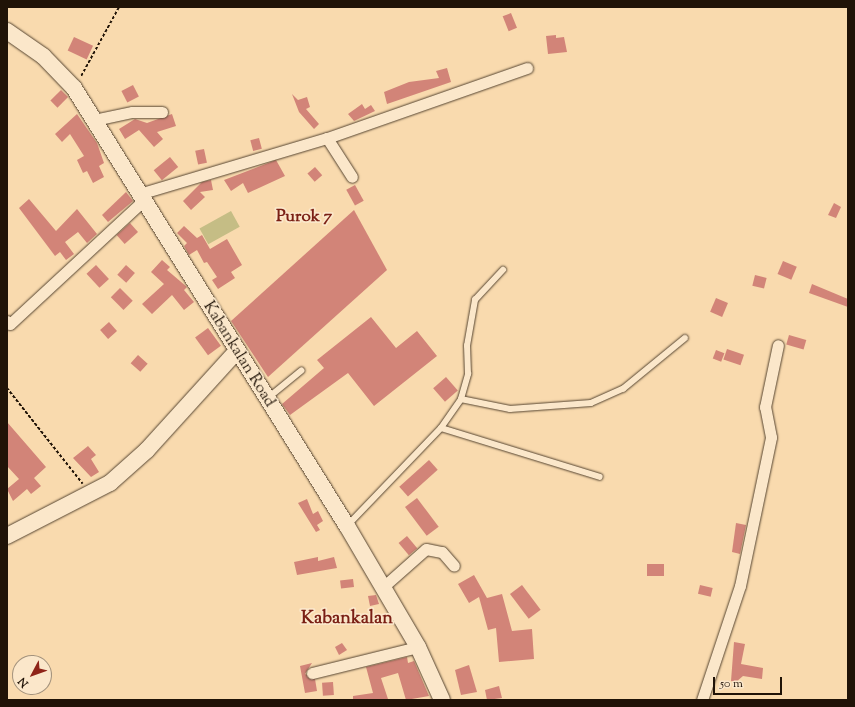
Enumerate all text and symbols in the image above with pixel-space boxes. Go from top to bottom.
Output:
district label: Purok 7 [276,208,332,228]
street label: Kabankalan Road [198,299,278,411]
district label: Kabankalan [301,608,393,630]
north arrow [12,655,52,695]
scale bar [715,669,784,695]
text: N [15,674,33,691]
text: 50 m [720,675,743,693]

